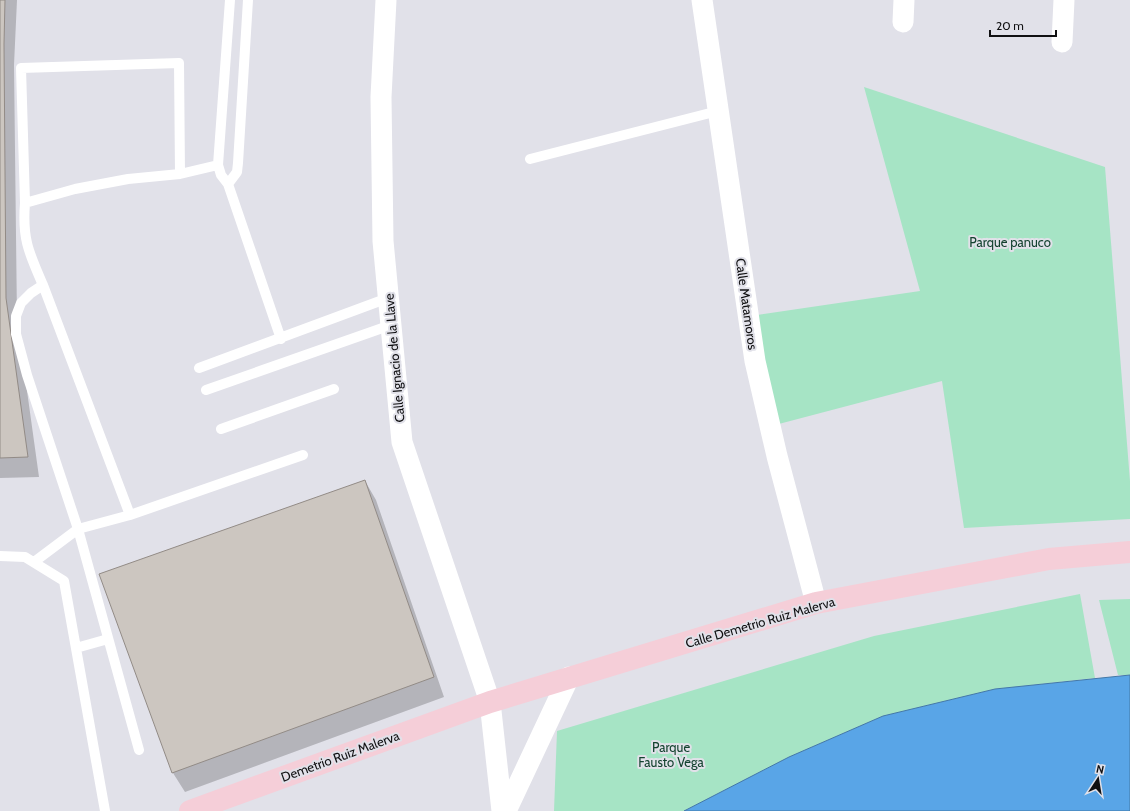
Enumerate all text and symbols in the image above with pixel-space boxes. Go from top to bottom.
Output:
scale bar [990,12,1056,38]
text: 20 m [996,18,1024,33]
park label: Parque panuco [969,234,1051,250]
street label: Calle Matamoros [733,257,761,351]
street label: Calle Ignacio de la Llave [380,293,408,423]
street label: Calle Demetrio Ruiz Malerva [683,593,837,651]
street label: Demetrio Ruiz Malerva [279,727,402,785]
park label: Parque Fausto Vega [638,739,704,770]
north arrow [1078,759,1118,799]
text: N [1095,762,1105,777]

